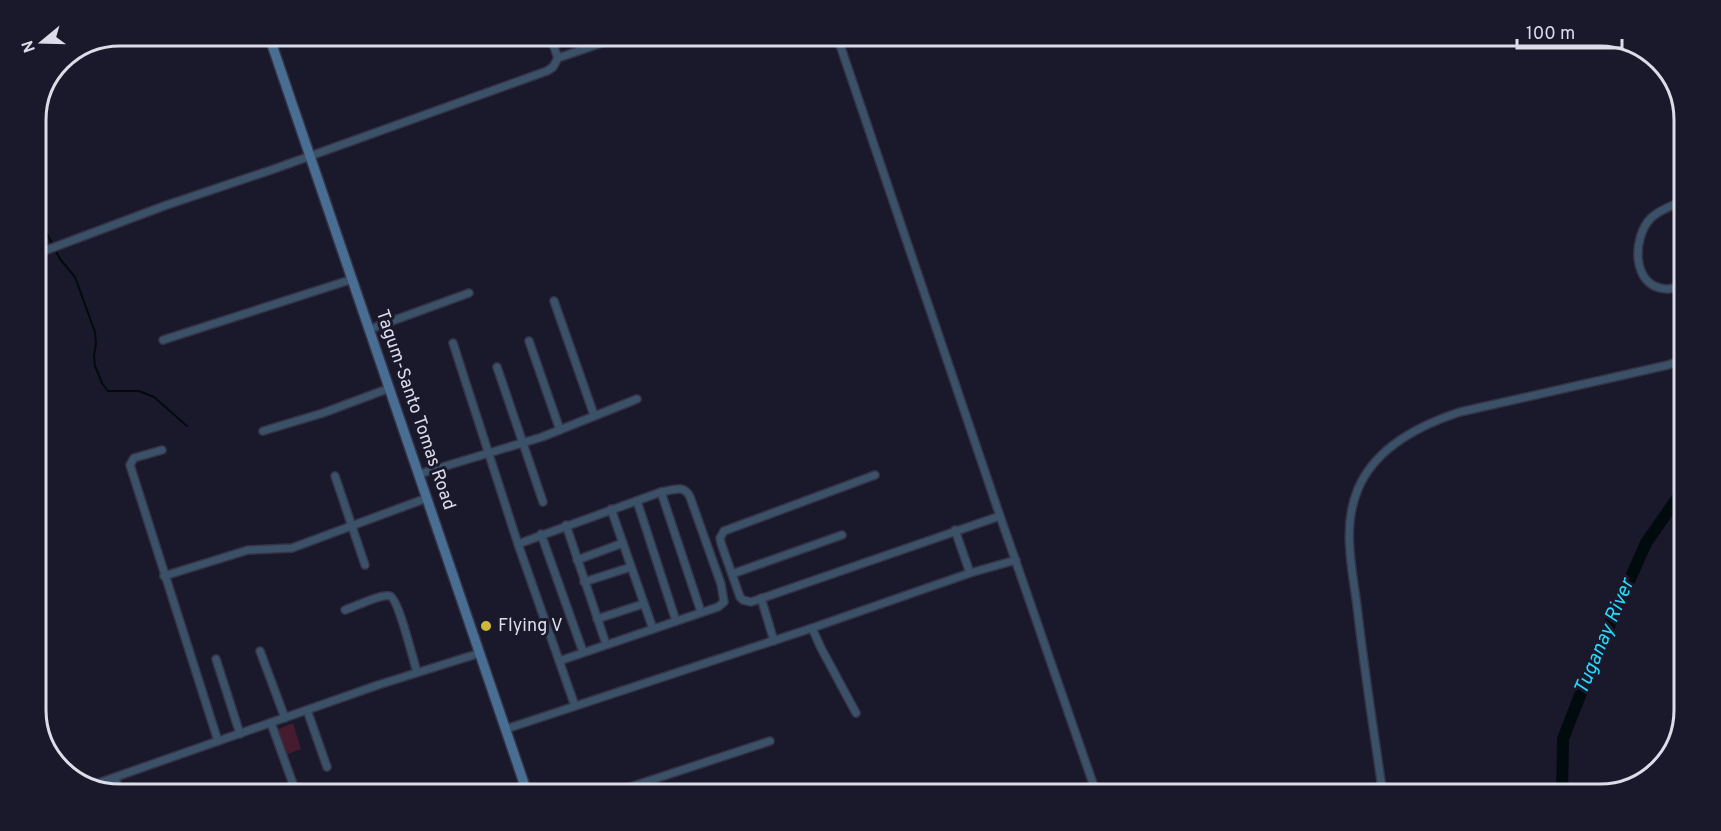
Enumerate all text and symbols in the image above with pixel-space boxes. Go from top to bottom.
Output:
north arrow [12,12,72,72]
scale bar [1517,12,1622,50]
text: 100 m [1526,23,1575,46]
text: N [18,38,41,55]
street label: Tagum-Santo Tomas Road [370,307,460,513]
water label: Tuganay River [1569,574,1642,699]
place label: Flying V [498,615,563,638]
marker: Flying V [479,619,493,633]

